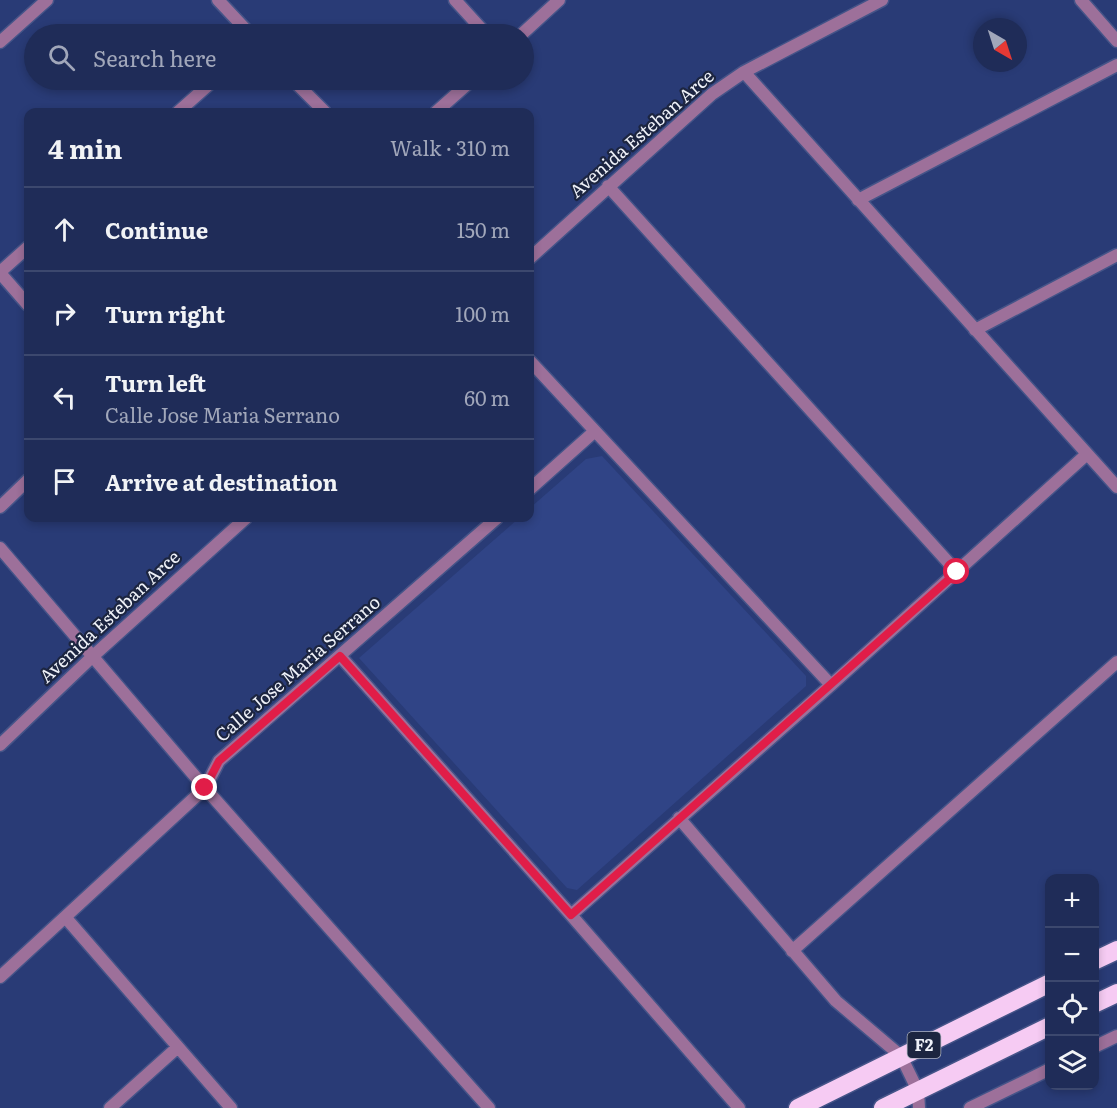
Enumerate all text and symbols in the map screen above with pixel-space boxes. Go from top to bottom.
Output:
north arrow [973,18,1027,72]
search box [24,24,534,90]
icon: search [45,41,78,74]
text: Search here [93,41,216,74]
street label: Avenida Esteban Arce [563,62,719,203]
text: 4 min [48,128,122,167]
text: Walk · 310 m [390,132,510,162]
icon: ahead [48,213,81,246]
text: Continue [105,213,208,246]
text: 150 m [457,214,510,244]
icon: right [48,297,81,330]
text: Turn right [105,297,225,330]
text: 100 m [455,298,510,328]
text: Turn left [105,366,206,399]
icon: left [48,381,81,414]
text: 60 m [464,382,510,412]
text: Calle Jose Maria Serrano [105,399,340,429]
icon: arrive [48,465,81,498]
text: Arrive at destination [105,465,338,498]
street label: Avenida Esteban Arce [32,543,185,689]
route start [943,558,969,584]
street label: Calle Jose Maria Serrano [208,588,386,747]
route end [191,774,217,800]
map controls [1045,874,1099,1090]
button: + [1045,874,1099,928]
button: − [1045,928,1099,982]
button: locate [1045,982,1099,1036]
road number: F2 [908,1032,940,1058]
button: layers [1045,1036,1099,1090]

